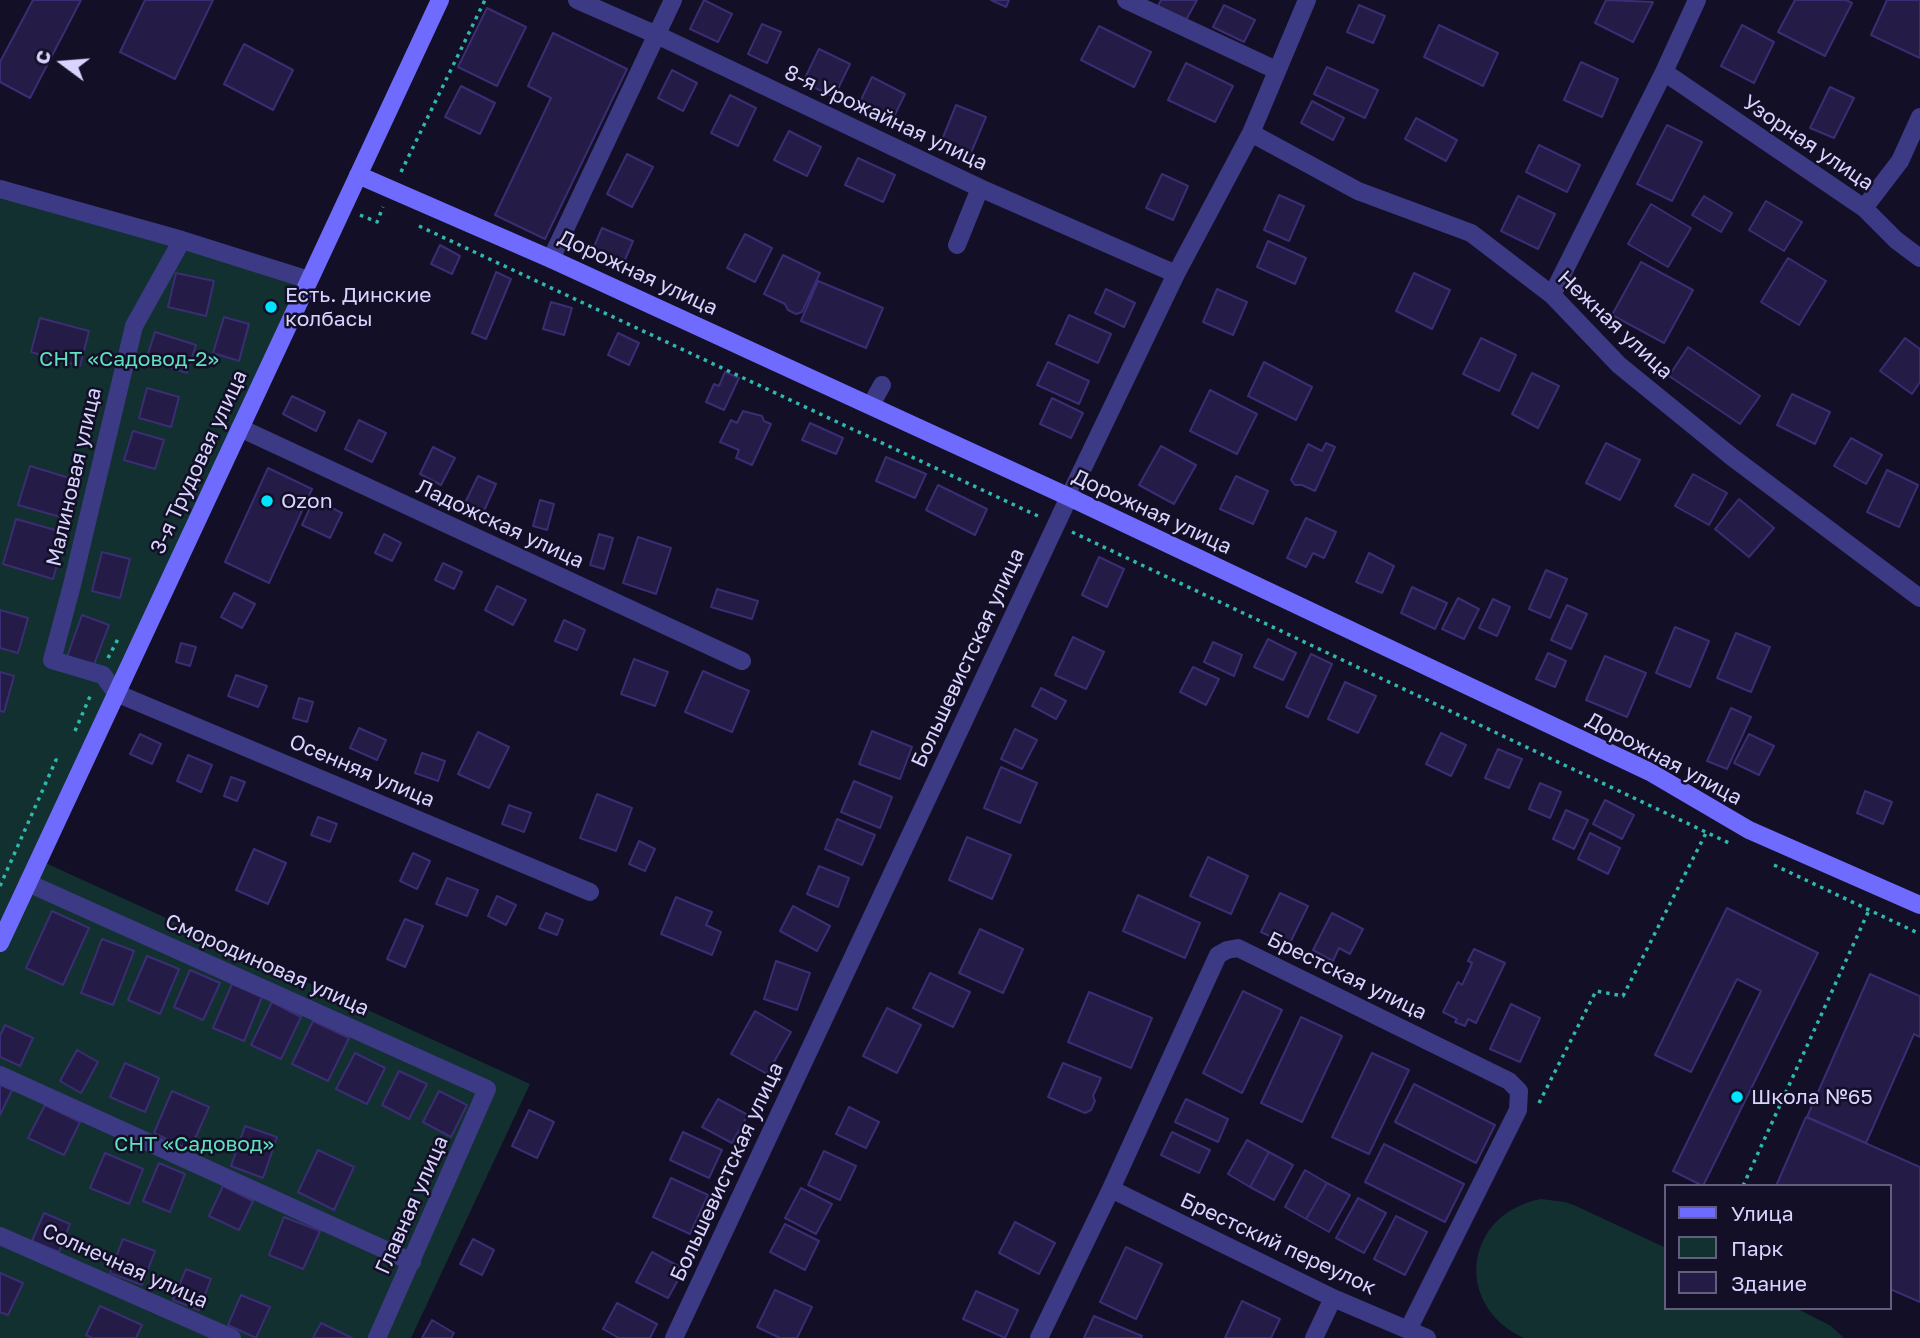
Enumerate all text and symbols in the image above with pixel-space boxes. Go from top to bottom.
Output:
north arrow [28,28,98,98]
text: С [29,47,55,67]
street label: 8-я Урожайная улица [781,60,991,176]
street label: Узорная улица [1738,90,1878,196]
street label: Дорожная улица [554,225,722,321]
street label: Нежная улица [1552,265,1678,385]
place label: Есть. Динские колбасы [285,282,431,332]
marker: Есть. Динские колбасы [263,299,279,315]
park label: СНТ «Садовод-2» [39,346,219,372]
street label: 3-я Трудовая улица [145,366,253,558]
street label: Малиновая улица [41,385,107,569]
street label: Дорожная улица [1068,464,1236,560]
street label: Ладожская улица [412,474,588,574]
place label: Ozon [281,488,333,514]
marker: Ozon [259,493,275,509]
street label: Большевистская улица [906,544,1030,772]
street label: Дорожная улица [1582,707,1746,811]
street label: Осенняя улица [286,729,438,813]
street label: Смородиновая улица [161,909,373,1021]
street label: Брестская улица [1263,926,1431,1026]
street label: Большевистская улица [665,1058,789,1286]
place label: Школа №65 [1751,1084,1873,1110]
marker: Школа №65 [1729,1089,1745,1105]
park label: СНТ «Садовод» [114,1131,274,1157]
street label: Главная улица [370,1132,454,1278]
legend [1664,1184,1892,1310]
street label: Брестский переулок [1176,1188,1380,1300]
text: Улица [1731,1200,1794,1226]
street label: Солнечная улица [38,1218,212,1314]
text: Парк [1731,1235,1784,1261]
text: Здание [1731,1270,1807,1296]

